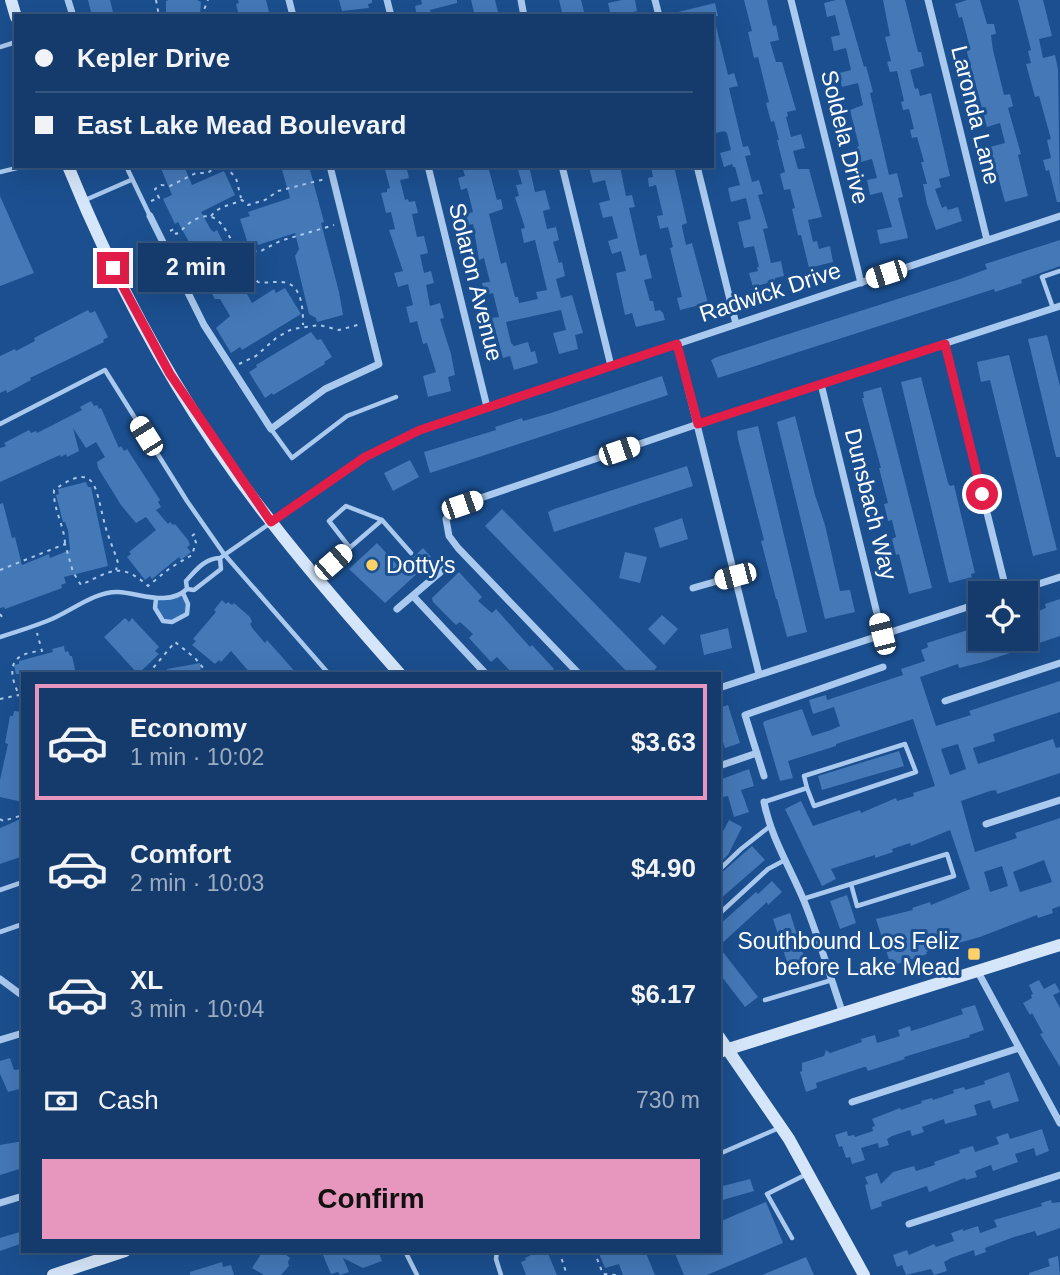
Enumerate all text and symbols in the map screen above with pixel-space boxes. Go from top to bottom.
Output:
text: Kepler Drive [77,43,230,73]
street label: Laronda Lane [946,43,1006,187]
street label: Soldela Drive [816,67,874,207]
text: East Lake Mead Boulevard [77,110,406,140]
street label: Solaron Avenue [444,200,508,364]
callout: 2 min [138,244,253,292]
route end [97,252,129,284]
text: 2 min [166,254,226,280]
street label: Radwick Drive [696,257,844,327]
car [863,258,910,290]
car [126,413,167,459]
street label: Dunsbach Way [840,426,902,583]
car [596,434,643,468]
route start [966,478,998,510]
car [439,488,486,522]
car [311,540,356,584]
place label: Dotty's [386,552,456,578]
marker: Dotty's [364,557,380,573]
car [712,560,759,592]
map controls [968,581,1038,651]
button: locate [968,581,1038,651]
car [867,611,898,657]
icon: car [46,711,109,774]
text: Economy [130,713,247,743]
text: $3.63 [631,727,696,757]
text: 1 min · 10:02 [130,744,264,770]
icon: car [46,837,109,900]
text: Comfort [130,839,231,869]
text: $4.90 [631,853,696,883]
text: 2 min · 10:03 [130,870,264,896]
place label: Southbound Los Feliz before Lake Mead [738,928,960,980]
marker: Southbound Los Feliz before Lake Mead [966,946,982,962]
icon: car [46,963,109,1026]
text: XL [130,965,163,995]
text: $6.17 [631,979,696,1009]
text: 3 min · 10:04 [130,996,264,1022]
icon: cash [42,1082,80,1120]
text: Cash [98,1085,159,1115]
text: 730 m [636,1087,700,1113]
button: Confirm [42,1159,700,1239]

